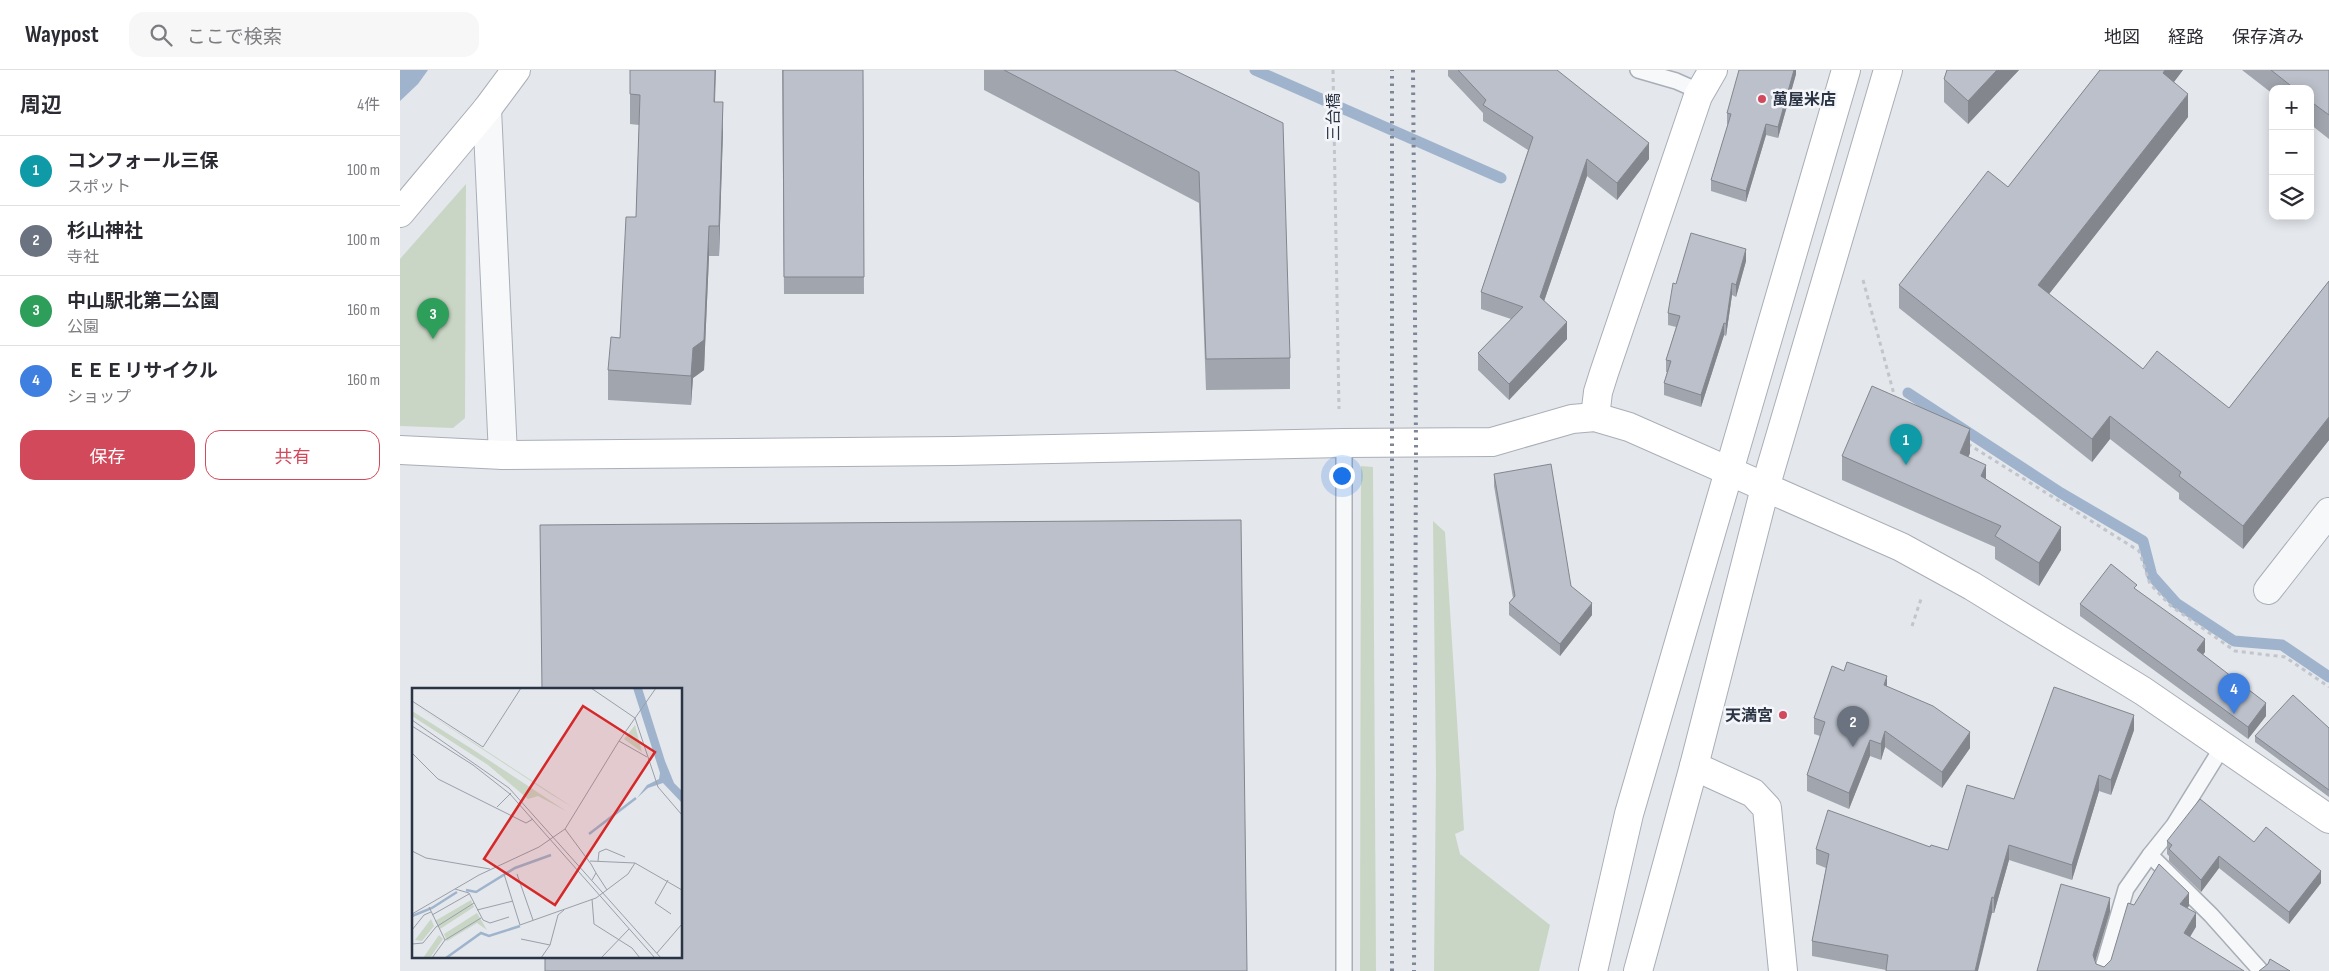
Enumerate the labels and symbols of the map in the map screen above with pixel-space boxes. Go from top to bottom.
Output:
place label: 萬屋米店 [1772,91,1836,110]
street label: 三台橋 [1325,93,1344,141]
marker: 萬屋米店 [1756,93,1768,105]
pin: 3 [417,298,449,339]
pin: 1 [1890,424,1922,465]
your location [1329,463,1355,489]
pin: 4 [2218,673,2250,714]
inset map [412,688,682,958]
pin: 2 [1837,706,1869,747]
place label: 天満宮 [1725,707,1773,726]
marker: 天満宮 [1777,709,1789,721]

